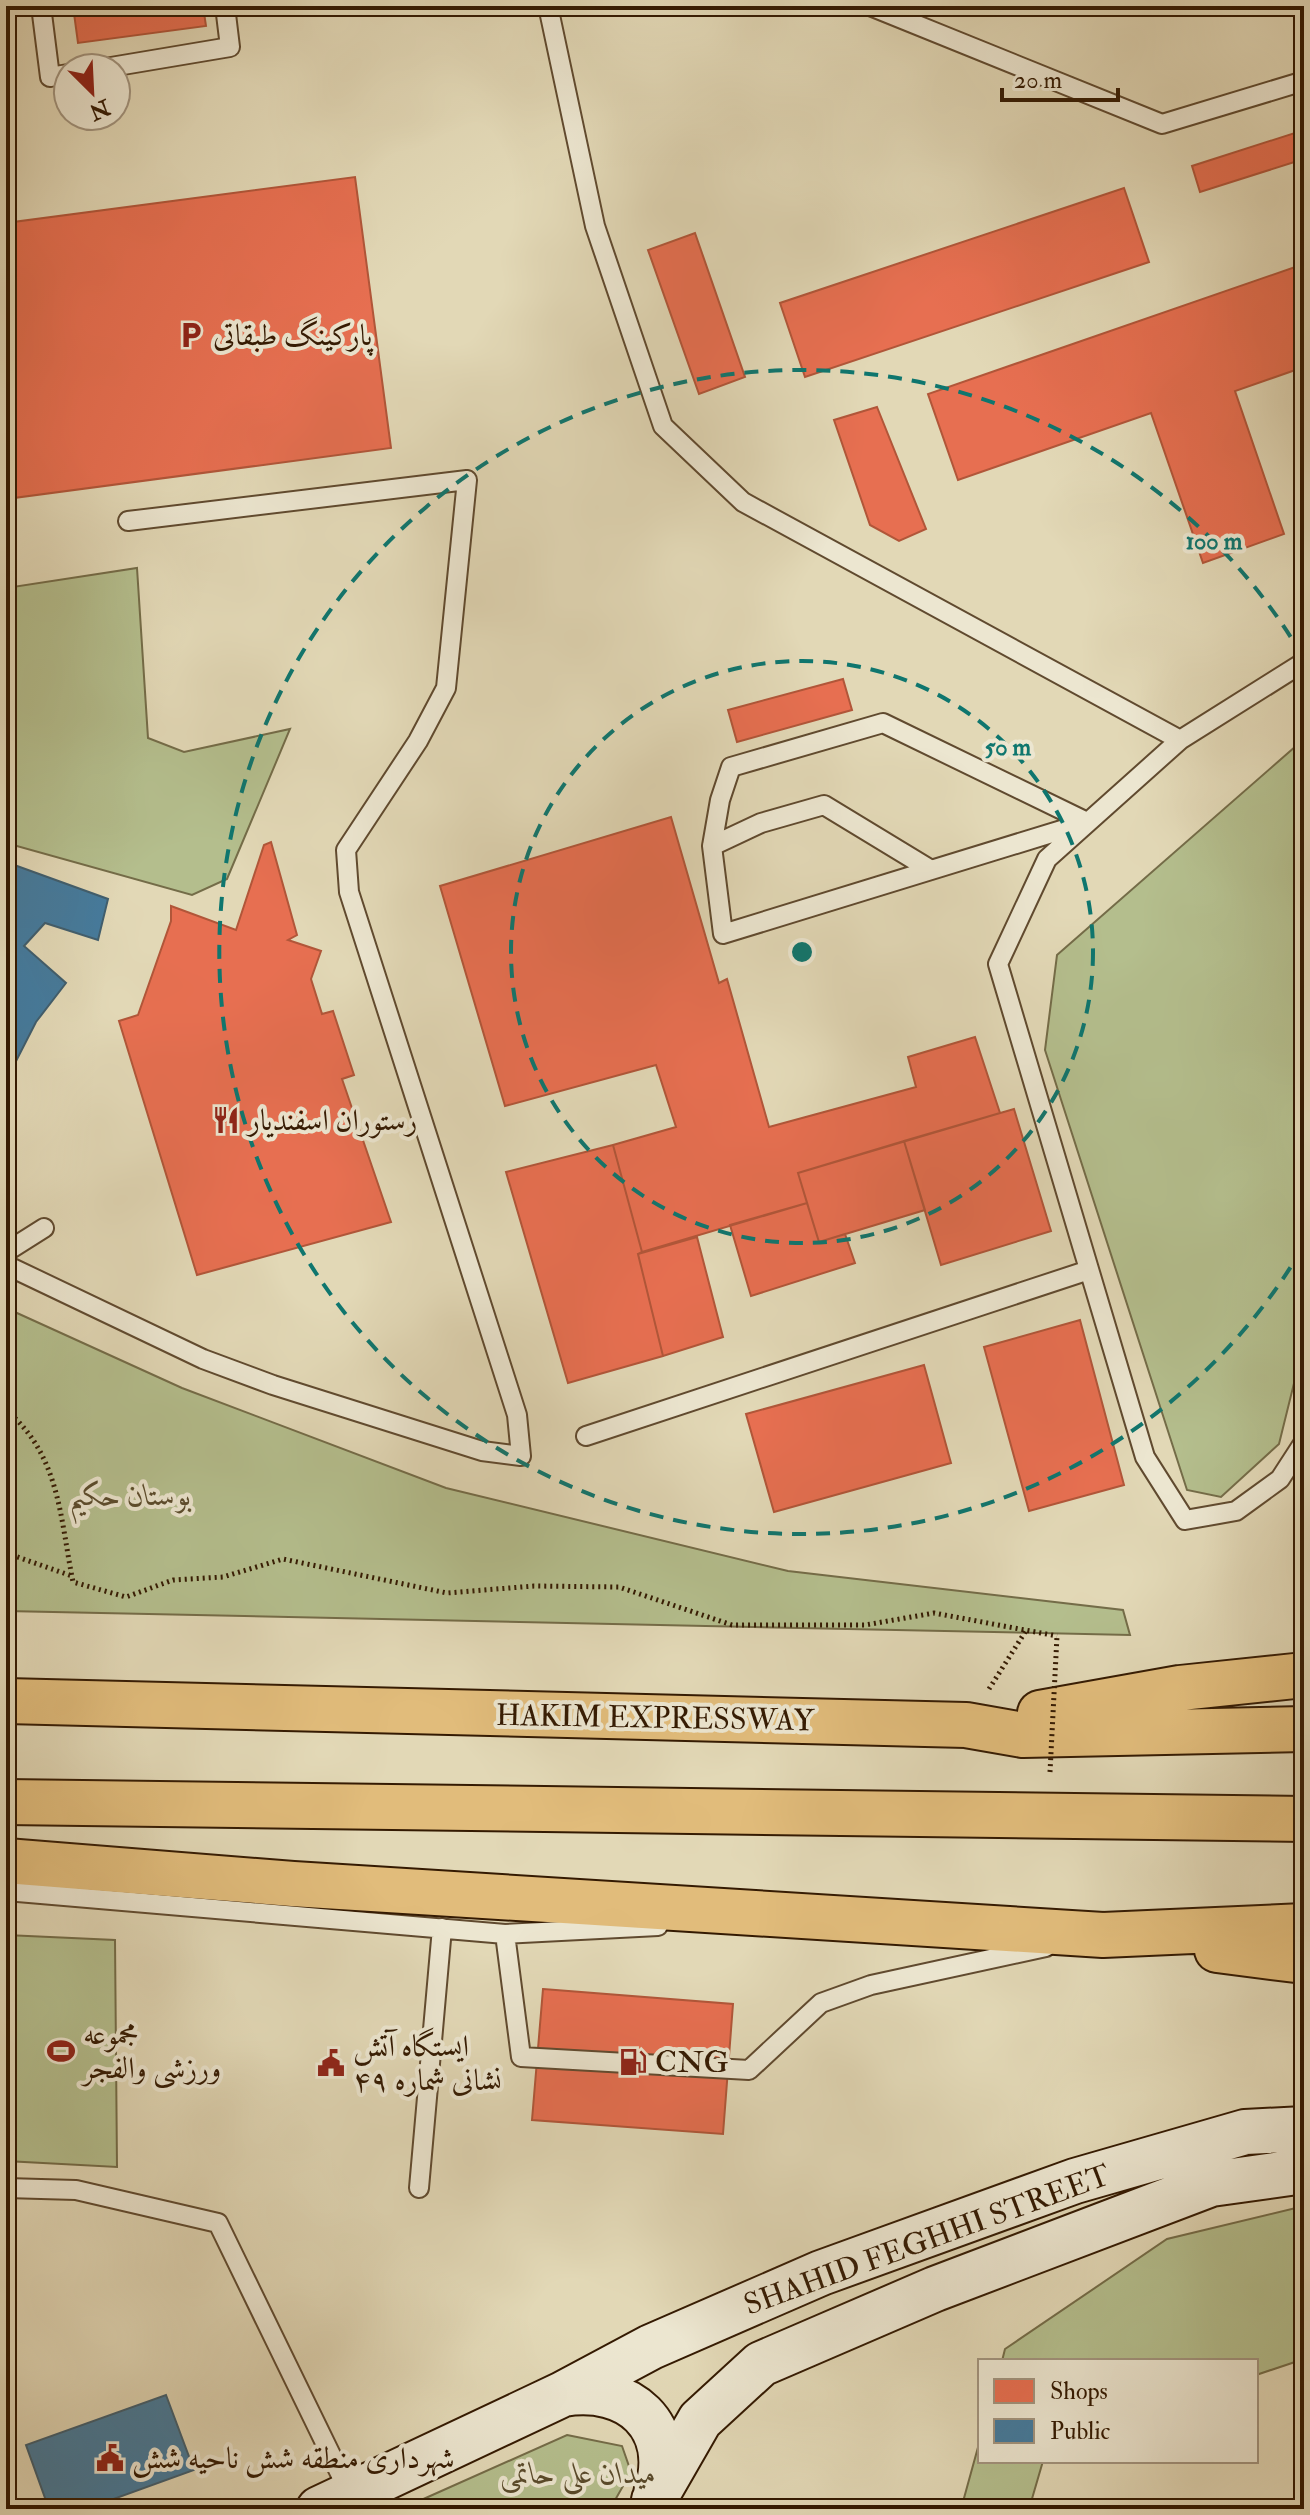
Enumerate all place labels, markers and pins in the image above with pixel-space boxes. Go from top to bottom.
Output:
place label: پارکینگ طبقاتی [213,316,374,356]
parking icon: پارکینگ طبقاتی [176,320,206,350]
centre of rings [788,938,816,966]
place label: رستوران اسفندیار [245,1102,418,1139]
restaurant icon: رستوران اسفندیار [211,1105,241,1135]
place label: مجموعه ورزشی والفجر [80,2016,221,2089]
place label: ایستگاه آتش نشانی شماره ۴۹ [353,2027,502,2099]
sports icon: مجموعه ورزشی والفجر [46,2036,76,2066]
place label: CNG [655,2044,729,2081]
fuel station icon: CNG [618,2047,648,2077]
public building icon: ایستگاه آتش نشانی شماره ۴۹ [316,2048,346,2078]
place label: شهرداری منطقه شش ناحیه شش [132,2440,455,2478]
public building icon: شهرداری منطقه شش ناحیه شش [95,2443,125,2473]

